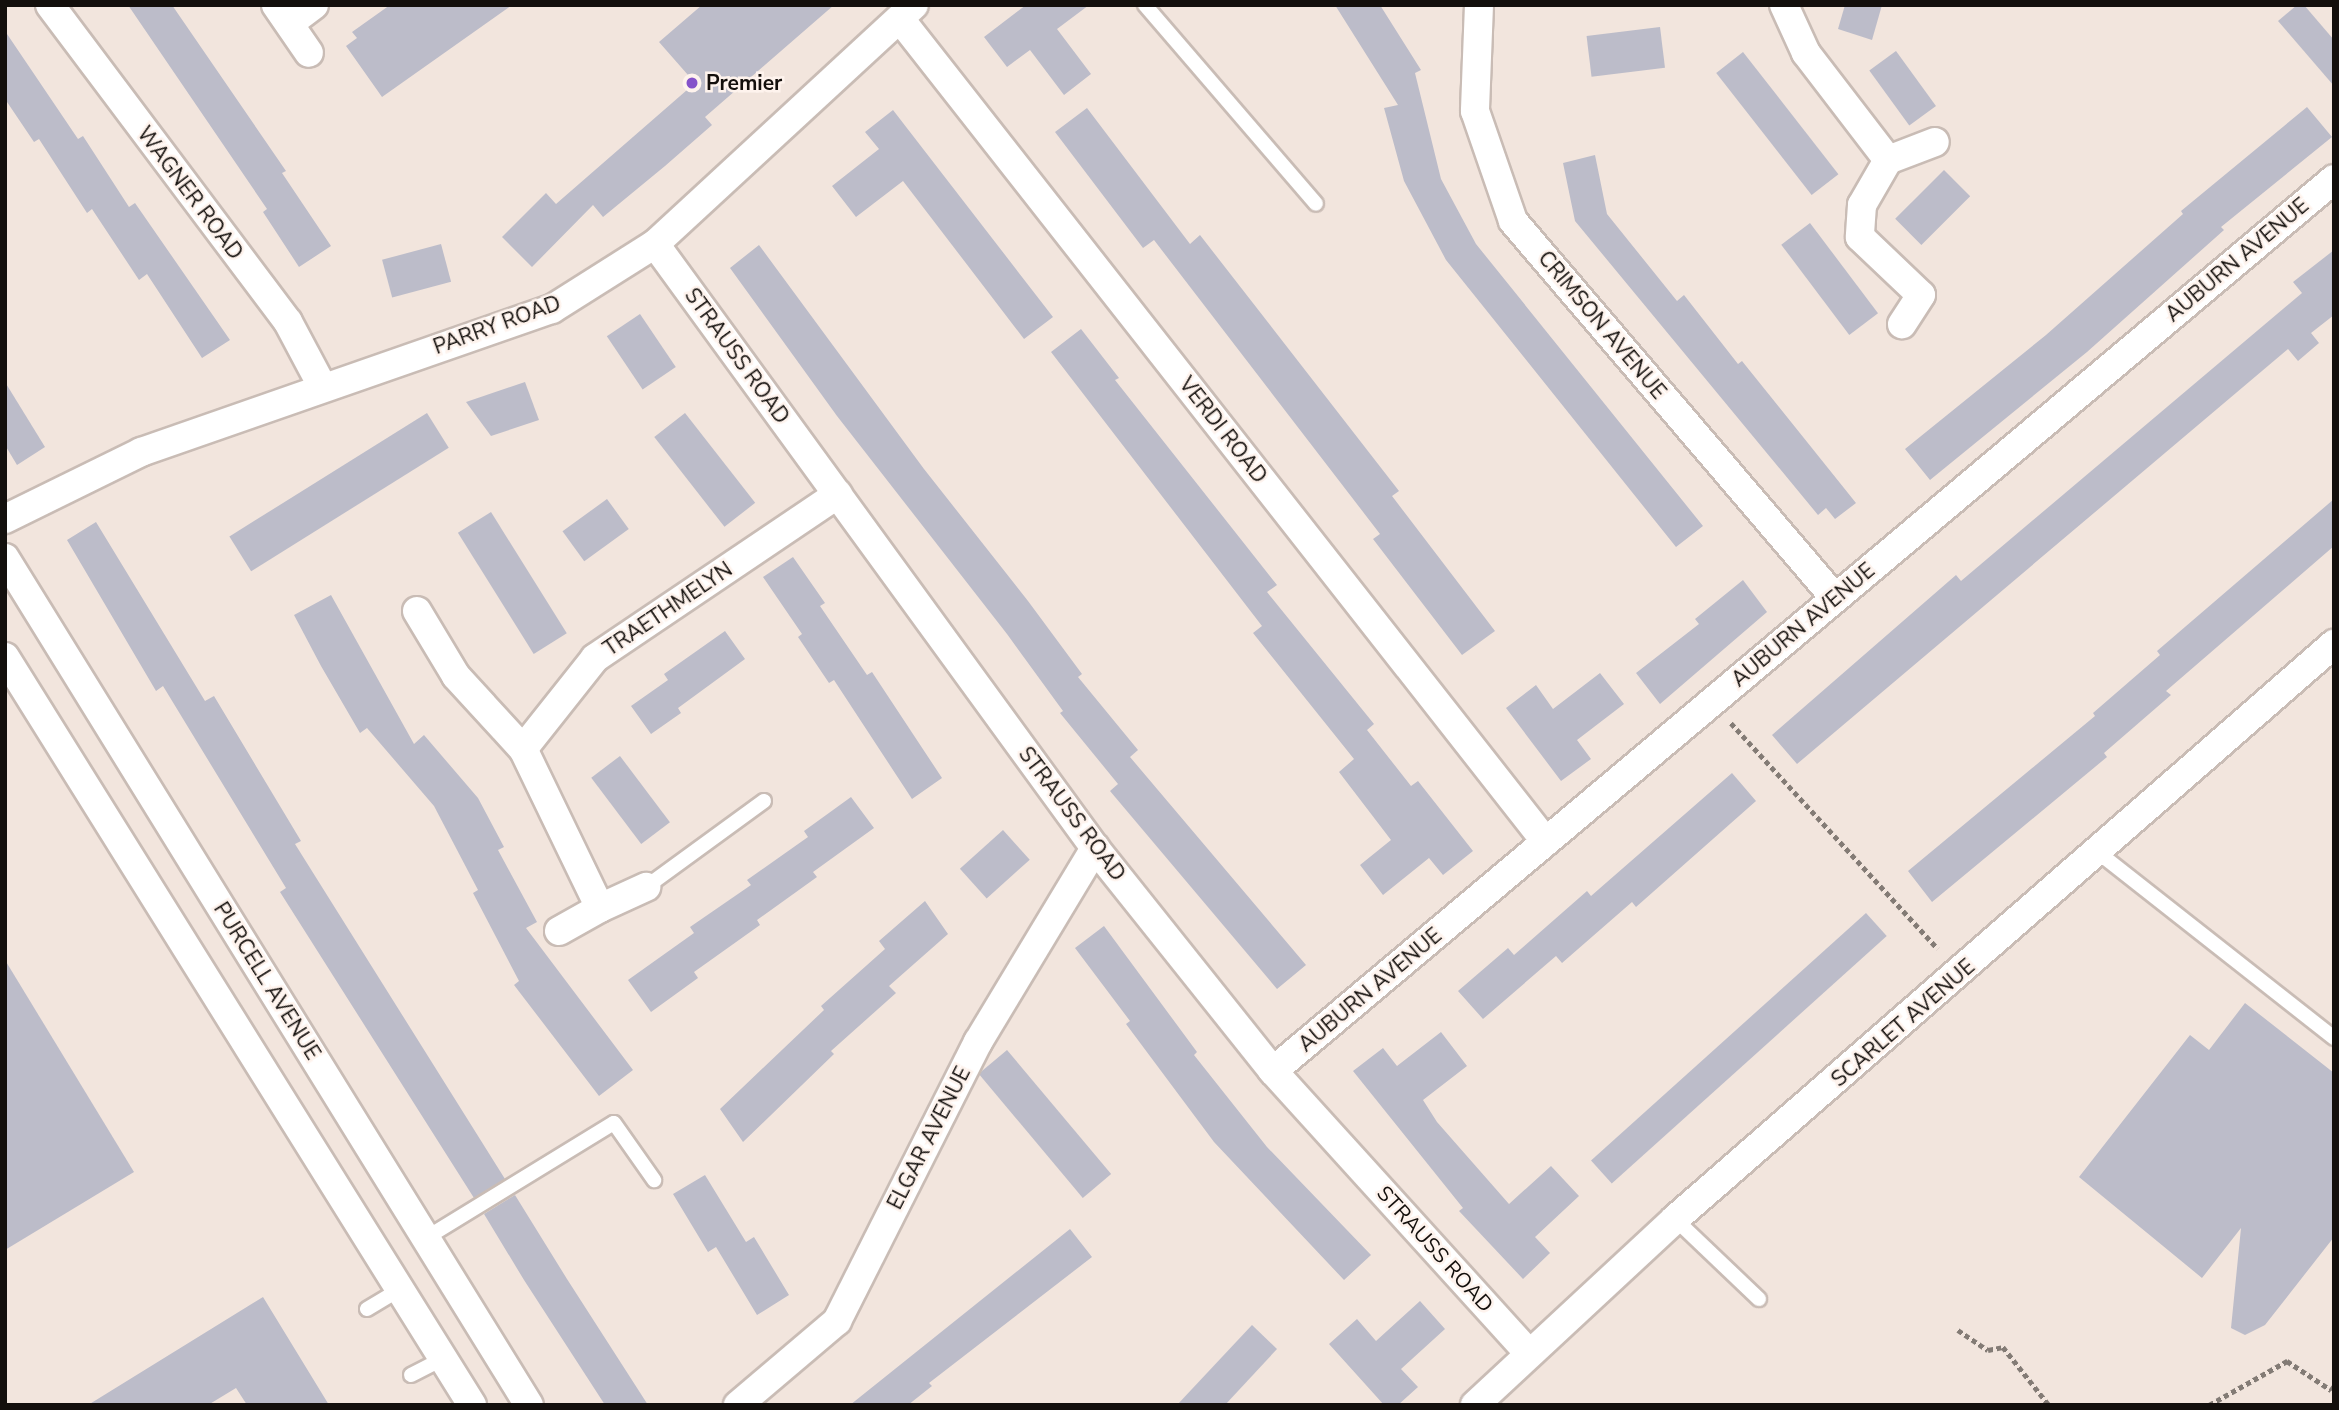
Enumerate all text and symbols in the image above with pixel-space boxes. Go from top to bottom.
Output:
place label: Premier [706,70,782,96]
marker: Premier [684,75,700,91]
street label: WAGNER ROAD [132,121,248,265]
street label: AUBURN AVENUE [2160,193,2314,327]
street label: CRIMSON AVENUE [1533,246,1671,404]
street label: STRAUSS ROAD [679,283,795,429]
street label: PARRY ROAD [430,290,564,360]
street label: VERDI ROAD [1174,372,1272,488]
street label: TRAETHMELYN [599,557,737,661]
street label: AUBURN AVENUE [1726,558,1880,692]
street label: STRAUSS ROAD [1013,742,1131,886]
street label: PURCELL AVENUE [208,898,326,1064]
street label: AUBURN AVENUE [1293,923,1447,1057]
street label: SCARLET AVENUE [1826,954,1980,1092]
street label: ELGAR AVENUE [882,1062,976,1214]
street label: STRAUSS ROAD [1372,1181,1498,1317]

